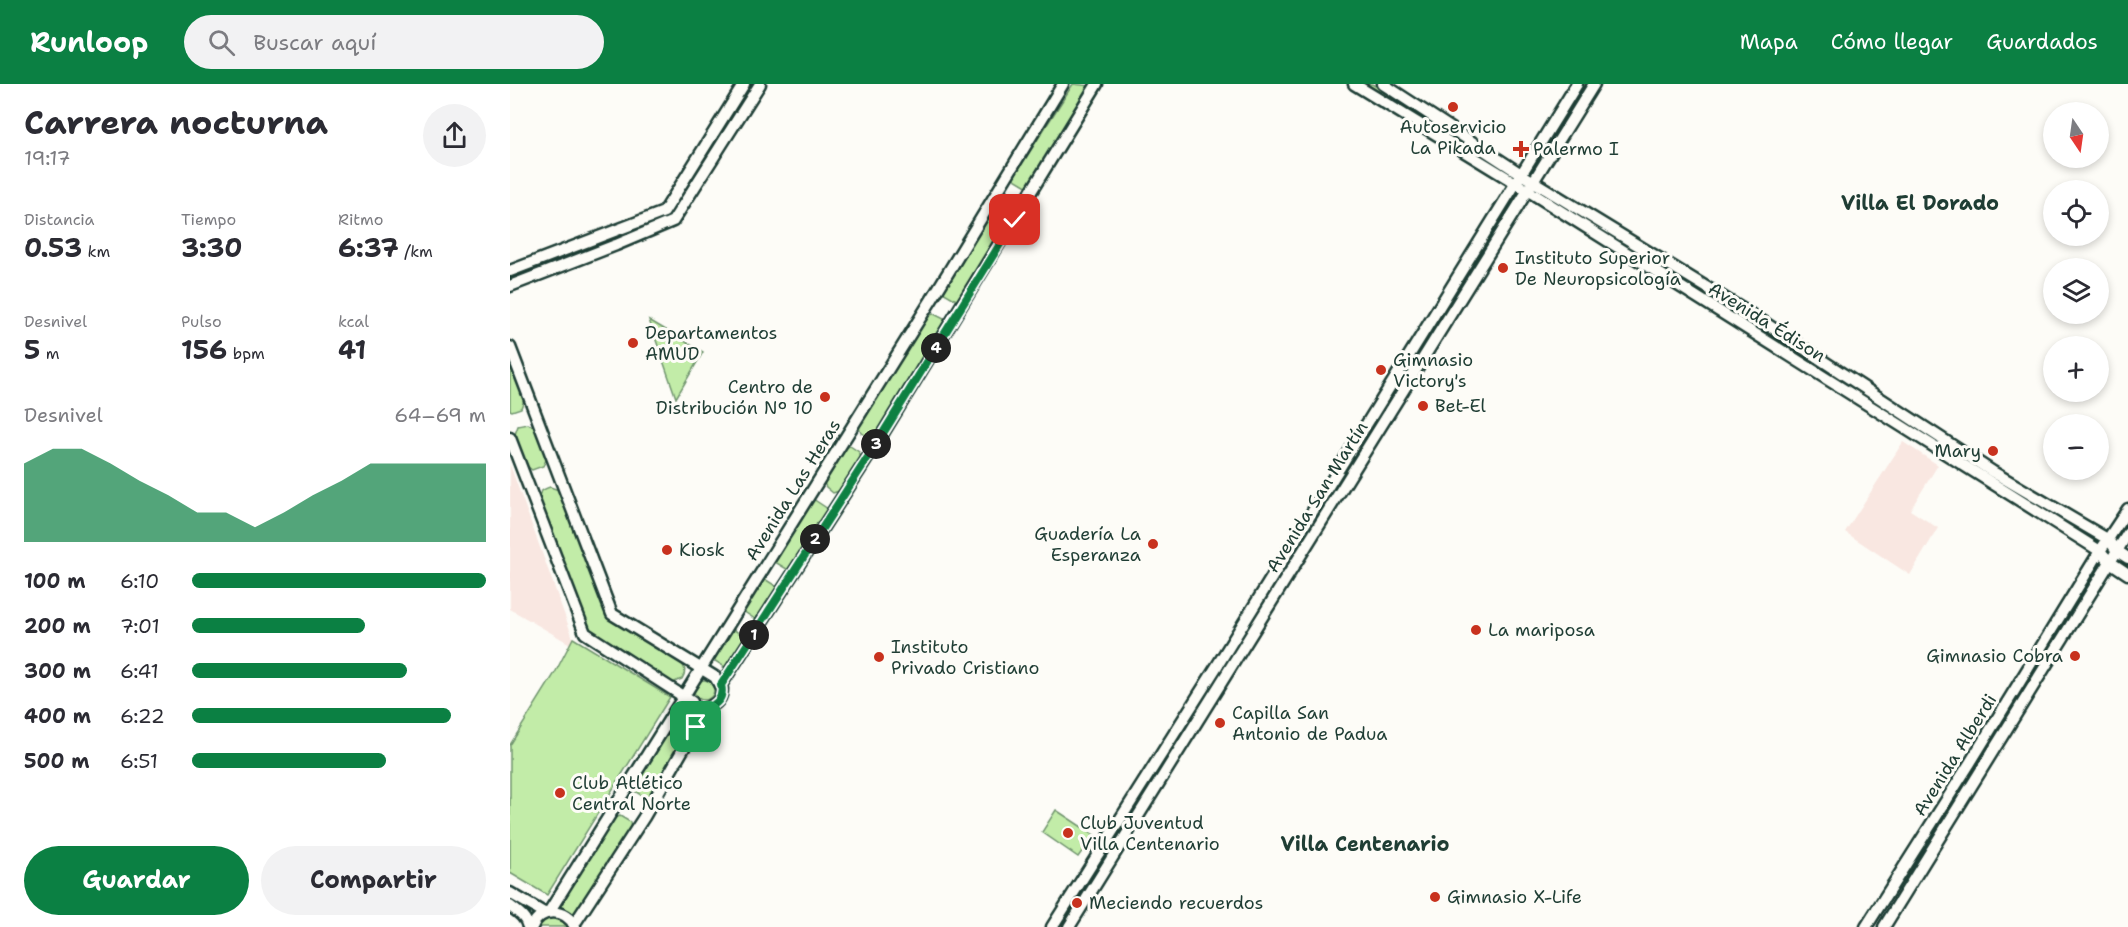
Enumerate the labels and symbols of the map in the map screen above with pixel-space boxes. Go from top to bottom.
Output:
marker: Autoservicio La Pikada [1446,100,1460,114]
north arrow [2043,102,2109,168]
place label: Autoservicio La Pikada [1400,115,1506,160]
place label: Palermo I [1533,137,1619,161]
marker: Palermo I [1514,142,1528,156]
district label: Villa El Dorado [1841,190,1999,216]
pin [989,194,1040,245]
place label: Instituto Superior De Neuropsicología [1515,246,1681,291]
marker: Instituto Superior De Neuropsicología [1496,261,1510,275]
street label: Avenida Édison [1704,276,1830,368]
place label: Departamentos AMUD [645,321,778,366]
pin: 4 [921,333,951,363]
marker: Departamentos AMUD [626,336,640,350]
place label: Gimnasio Victory's [1393,348,1473,393]
marker: Gimnasio Victory's [1374,363,1388,377]
place label: Centro de Distribución Nº 10 [656,375,813,420]
marker: Centro de Distribución Nº 10 [818,390,832,404]
place label: Bet-El [1435,394,1486,418]
marker: Bet-El [1416,399,1430,413]
street label: Avenida Las Heras [740,415,846,565]
street label: Avenida San Martín [1261,417,1373,577]
pin: 3 [861,429,891,459]
place label: Mary [1934,439,1981,463]
marker: Mary [1986,444,2000,458]
place label: Guadería La Esperanza [1034,522,1141,567]
pin: 2 [800,524,830,554]
marker: Guadería La Esperanza [1146,537,1160,551]
place label: Kiosk [679,538,725,562]
marker: Kiosk [660,543,674,557]
place label: La mariposa [1488,618,1595,642]
pin: 1 [739,620,769,650]
marker: La mariposa [1469,623,1483,637]
place label: Instituto Privado Cristiano [891,635,1039,680]
place label: Gimnasio Cobra [1926,644,2063,668]
marker: Gimnasio Cobra [2068,649,2082,663]
marker: Instituto Privado Cristiano [872,650,886,664]
street label: Avenida Alberdi [1908,689,2002,821]
pin [670,701,721,752]
place label: Capilla San Antonio de Padua [1232,701,1387,746]
marker: Capilla San Antonio de Padua [1213,716,1227,730]
place label: Club Atlético Central Norte [572,771,691,816]
marker: Club Atlético Central Norte [553,786,567,800]
place label: Club Juventud Villa Centenario [1080,811,1220,856]
marker: Club Juventud Villa Centenario [1061,826,1075,840]
district label: Villa Centenario [1281,831,1450,857]
place label: Gimnasio X-Life [1447,885,1582,909]
marker: Gimnasio X-Life [1428,890,1442,904]
place label: Meciendo recuerdos [1089,891,1264,915]
marker: Meciendo recuerdos [1070,896,1084,910]

